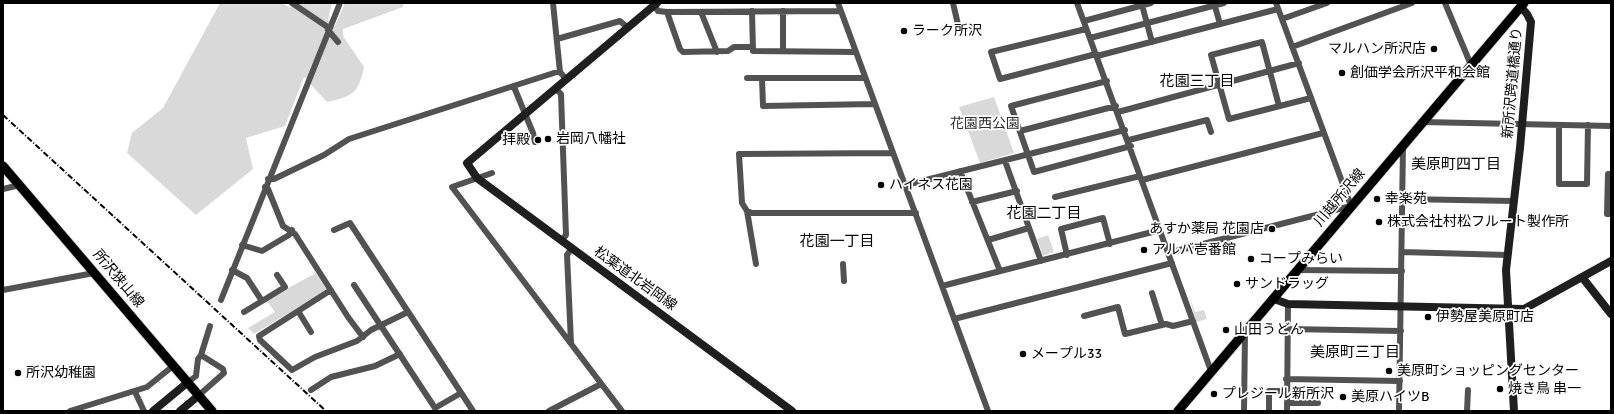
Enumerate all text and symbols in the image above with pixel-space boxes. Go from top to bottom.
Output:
place label: ラーク所沢 [912,23,982,39]
marker: ラーク所沢 [899,26,909,36]
street label: 新所沢跨道橋通り [1500,26,1526,140]
place label: マルハン所沢店 [1328,41,1426,57]
marker: マルハン所沢店 [1429,44,1439,54]
place label: 創価学会所沢平和会館 [1350,65,1490,81]
marker: 創価学会所沢平和会館 [1337,68,1347,78]
district label: 花園三丁目 [1160,73,1234,91]
park label: 花園西公園 [950,116,1020,132]
place label: 岩岡八幡社 [556,131,626,147]
place label: 拝殿 [502,132,530,148]
marker: 岩岡八幡社 [543,134,553,144]
marker: 拝殿 [533,135,543,145]
district label: 美原町四丁目 [1411,156,1501,174]
street label: 川越所沢線 [1311,166,1369,230]
place label: ハイネス花園 [889,177,973,193]
marker: ハイネス花園 [876,180,886,190]
place label: 幸楽苑 [1385,191,1427,207]
marker: 幸楽苑 [1372,194,1382,204]
district label: 花園二丁目 [1007,205,1081,223]
place label: 株式会社村松フルート製作所 [1387,214,1569,230]
marker: 株式会社村松フルート製作所 [1374,217,1384,227]
place label: あすか薬局 花園店 [1149,221,1264,237]
marker: あすか薬局 花園店 [1267,224,1277,234]
district label: 花園一丁目 [800,233,874,251]
place label: アルバ壱番館 [1152,242,1236,258]
street label: 松葉道北岩岡線 [590,243,680,315]
marker: アルバ壱番館 [1139,245,1149,255]
street label: 所沢狭山線 [89,247,147,311]
place label: コープみらい [1259,251,1343,267]
marker: コープみらい [1246,254,1256,264]
place label: サンドラッグ [1245,276,1329,292]
marker: サンドラッグ [1232,279,1242,289]
place label: 伊勢屋美原町店 [1436,309,1534,325]
marker: 伊勢屋美原町店 [1423,312,1433,322]
place label: 山田うどん [1234,322,1304,338]
marker: 山田うどん [1221,325,1231,335]
district label: 美原町三丁目 [1310,344,1400,362]
place label: メープル33 [1031,346,1102,362]
marker: メープル33 [1018,349,1028,359]
place label: 美原町ショッピングセンター [1397,363,1579,379]
place label: 所沢幼稚園 [26,365,96,381]
marker: 美原町ショッピングセンター [1384,366,1394,376]
marker: 所沢幼稚園 [13,368,23,378]
place label: 焼き鳥 串一 [1508,381,1581,397]
marker: 焼き鳥 串一 [1495,384,1505,394]
place label: プレジール新所沢 [1222,386,1334,402]
marker: プレジール新所沢 [1209,389,1219,399]
place label: 美原ハイツB [1351,389,1429,405]
marker: 美原ハイツB [1338,392,1348,402]

